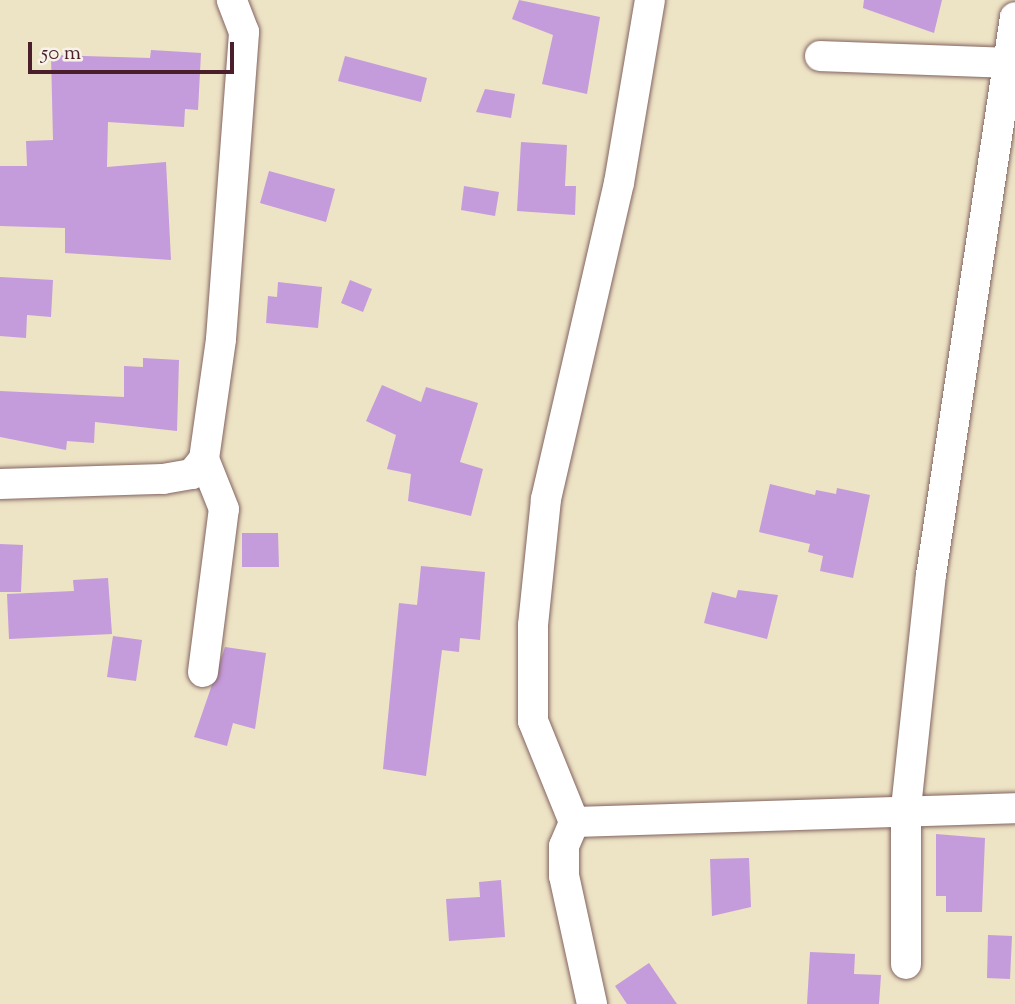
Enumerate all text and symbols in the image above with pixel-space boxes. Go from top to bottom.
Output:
scale bar [32,28,238,72]
text: 50 m [41,39,81,69]

